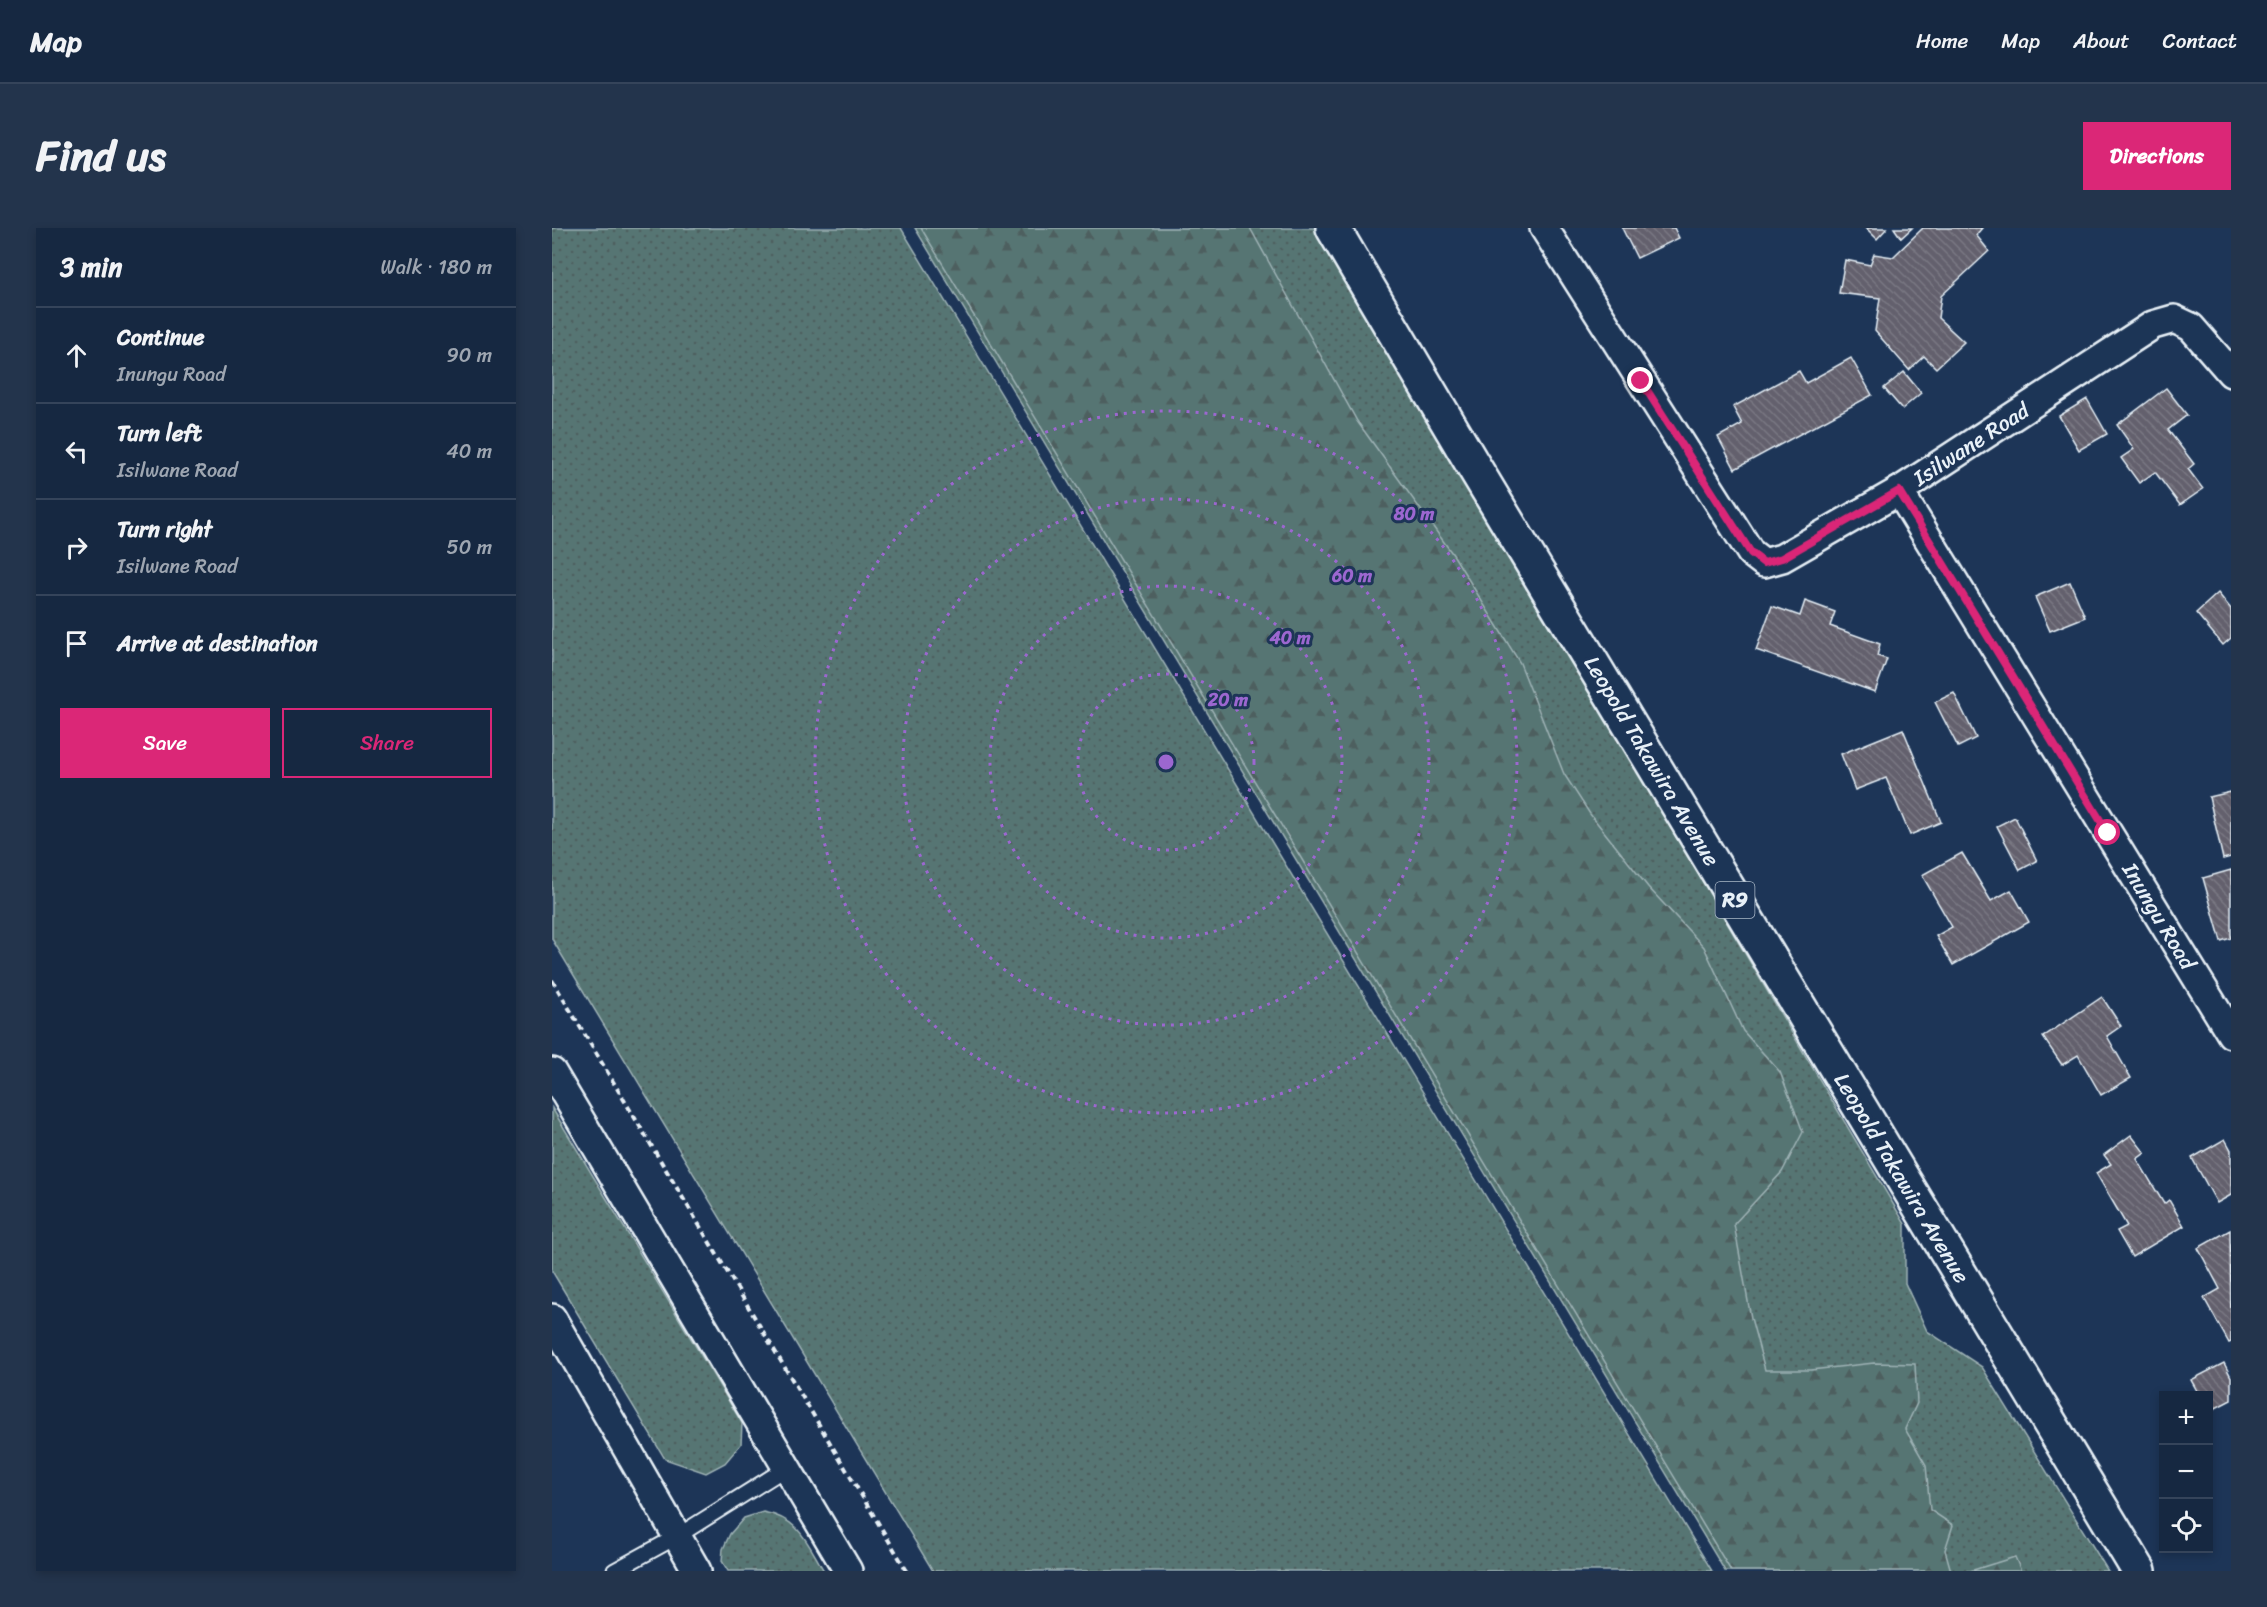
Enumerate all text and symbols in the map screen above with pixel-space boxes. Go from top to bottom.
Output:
text: Map [30,17,82,66]
text: Home [1916,22,1968,60]
text: Map [2001,22,2040,60]
text: About [2073,22,2130,60]
text: Contact [2163,22,2237,60]
text: Find us [36,119,166,193]
button: Directions [2083,122,2231,190]
text: 3 min [60,244,122,290]
text: Walk · 180 m [381,250,492,285]
text: Continue [117,318,205,357]
text: 90 m [447,338,492,373]
icon: ahead [60,339,93,372]
text: Inungu Road [117,357,226,392]
route end [1627,367,1653,393]
street label: Isilwane Road [1904,391,2038,497]
text: Turn left [117,414,202,453]
text: 40 m [446,434,492,469]
icon: left [60,435,93,468]
text: Isilwane Road [117,453,238,488]
text: 80 m [1393,498,1435,530]
text: Turn right [117,510,212,549]
text: 50 m [447,530,492,565]
icon: right [60,531,93,564]
text: Isilwane Road [117,549,238,584]
text: 60 m [1331,560,1372,592]
text: 40 m [1268,622,1311,654]
text: Arrive at destination [117,624,318,663]
icon: arrive [60,627,93,660]
street label: Leopold Takawira Avenue [1573,648,1731,874]
text: 20 m [1207,684,1248,716]
button: Save [60,708,270,778]
button: Share [282,708,492,778]
centre of rings [1156,752,1176,772]
route start [2094,819,2120,845]
street label: Inungu Road [2111,854,2207,979]
road number: R9 [1716,882,1754,918]
street label: Leopold Takawira Avenue [1823,1065,1981,1291]
map controls [2159,1391,2213,1553]
button: + [2159,1391,2213,1445]
button: − [2159,1445,2213,1499]
button: locate [2159,1499,2213,1553]

